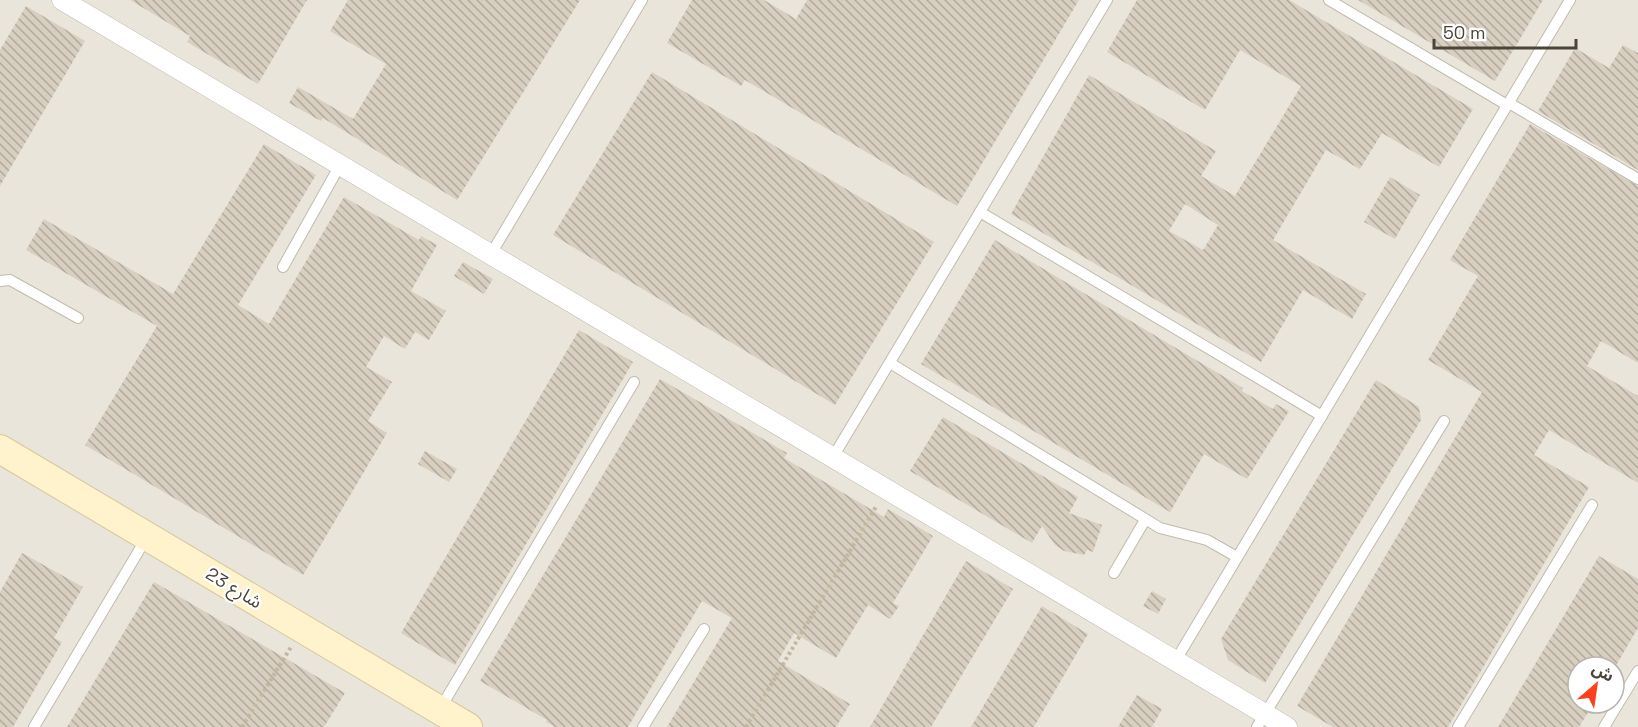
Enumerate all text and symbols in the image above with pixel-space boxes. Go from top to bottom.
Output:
scale bar [1434,12,1576,50]
text: 50 m [1443,21,1485,44]
street label: شارع 23 [200,562,266,616]
north arrow [1566,655,1626,715]
text: ش [1588,658,1618,687]

